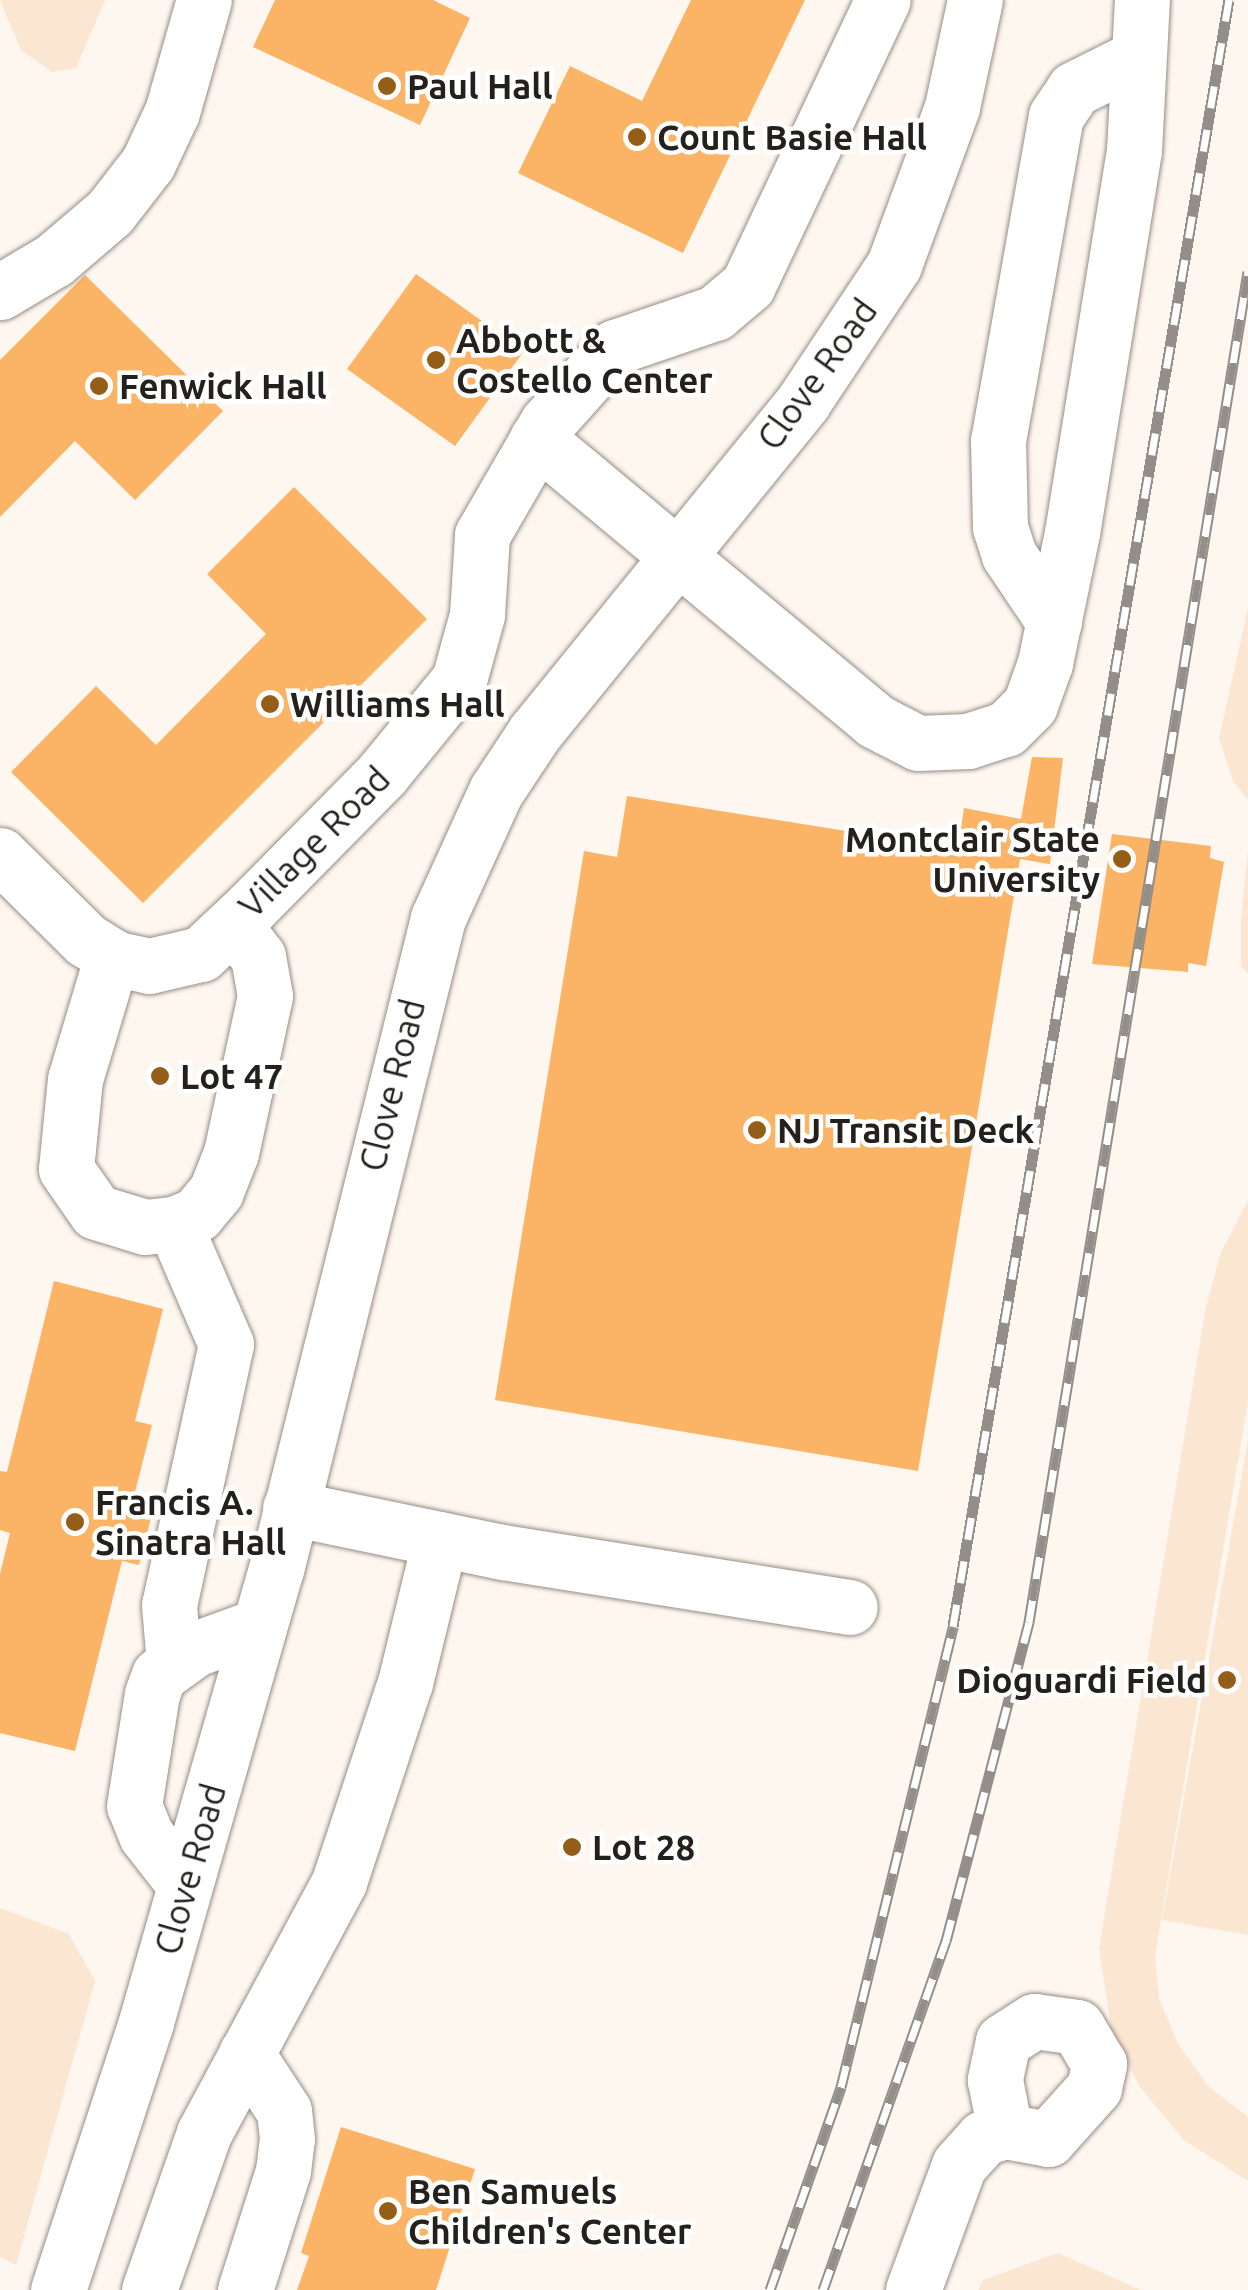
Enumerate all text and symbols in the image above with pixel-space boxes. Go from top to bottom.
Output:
place label: Paul Hall [407,65,553,107]
marker: Paul Hall [376,75,398,97]
place label: Count Basie Hall [657,116,927,158]
marker: Count Basie Hall [626,126,648,148]
street label: Clove Road [748,290,886,458]
place label: Abbott & Costello Center [456,319,713,401]
marker: Abbott & Costello Center [425,349,447,371]
place label: Fenwick Hall [119,365,327,407]
marker: Fenwick Hall [88,375,110,397]
place label: Williams Hall [290,683,505,725]
marker: Williams Hall [259,693,281,715]
street label: Village Road [230,758,398,926]
place label: Montclair State University [845,818,1100,900]
marker: Montclair State University [1109,846,1135,872]
street label: Clove Road [350,995,434,1175]
place label: Lot 47 [180,1055,283,1097]
marker: Lot 47 [149,1065,171,1087]
place label: NJ Transit Deck [777,1109,1034,1151]
marker: NJ Transit Deck [746,1119,768,1141]
place label: Francis A. Sinatra Hall [95,1481,286,1563]
marker: Francis A. Sinatra Hall [64,1511,86,1533]
place label: Dioguardi Field [956,1659,1207,1701]
marker: Dioguardi Field [1216,1669,1238,1691]
street label: Clove Road [146,1779,234,1959]
place label: Lot 28 [592,1826,695,1868]
marker: Lot 28 [561,1836,583,1858]
place label: Ben Samuels Children's Center [408,2170,691,2252]
marker: Ben Samuels Children's Center [377,2200,399,2222]

